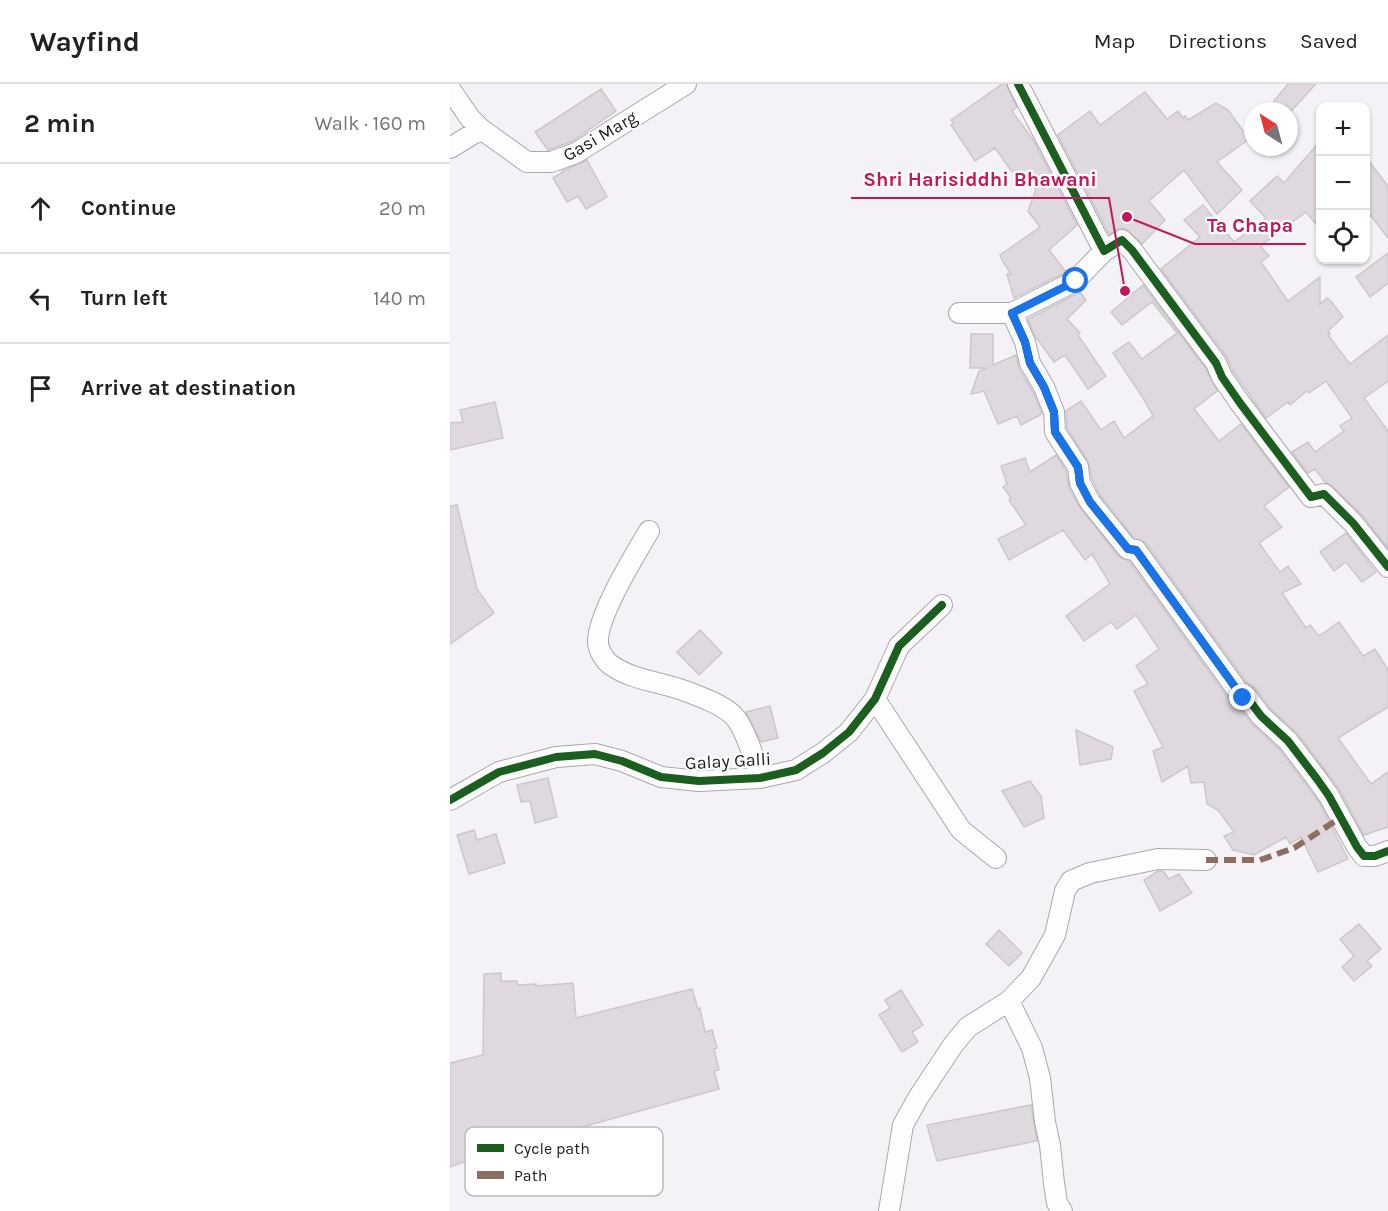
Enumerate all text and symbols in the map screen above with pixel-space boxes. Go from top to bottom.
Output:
text: Wayfind [30,25,140,58]
text: Map [1094,29,1135,53]
text: Directions [1168,29,1267,53]
text: Saved [1300,29,1358,53]
north arrow [1244,102,1298,156]
map controls [1316,102,1370,264]
button: + [1316,102,1370,156]
street label: Gasi Marg [559,106,641,166]
text: 2 min [24,108,96,139]
text: Walk · 160 m [314,112,426,135]
button: − [1316,156,1370,210]
callout: Shri Harisiddhi Bhawani [851,160,1109,198]
text: Shri Harisiddhi Bhawani [863,168,1097,191]
icon: ahead [24,192,57,225]
text: Continue [81,195,176,221]
text: 20 m [379,197,426,220]
callout: Ta Chapa [1195,206,1306,244]
button: locate [1316,210,1370,264]
text: Ta Chapa [1207,214,1293,237]
route start [1062,267,1088,293]
icon: left [24,282,57,315]
text: Turn left [81,285,168,311]
text: 140 m [373,287,426,310]
icon: arrive [24,372,57,405]
text: Arrive at destination [81,375,296,401]
route end [1229,684,1255,710]
street label: Galay Galli [684,748,772,774]
legend [465,1127,663,1196]
text: Cycle path [514,1139,590,1158]
text: Path [514,1166,547,1185]

